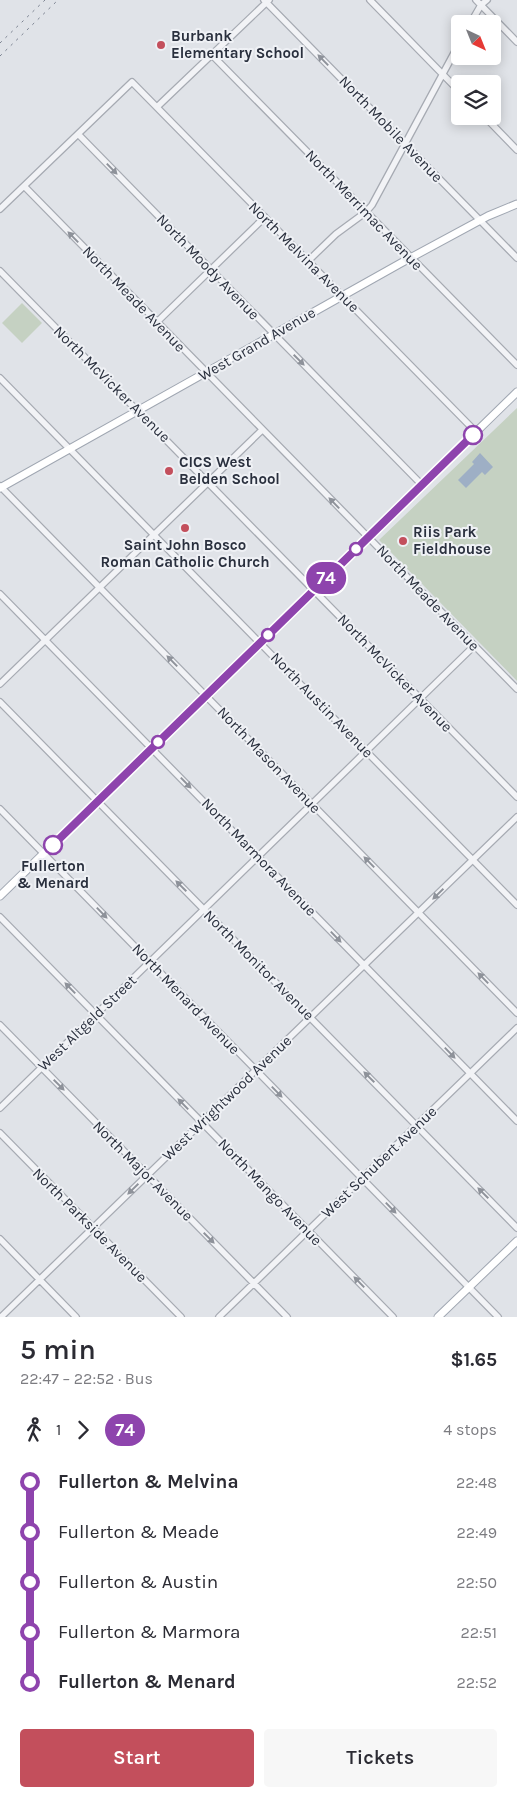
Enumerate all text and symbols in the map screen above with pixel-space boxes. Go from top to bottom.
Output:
north arrow [451,15,501,65]
map controls [451,15,501,125]
place label: Burbank Elementary School [171,27,304,62]
marker: Burbank Elementary School [155,39,167,51]
one-way arrow [318,54,330,66]
street label: North Mobile Avenue [335,72,447,186]
button: layers [451,75,501,125]
street label: North Merrimac Avenue [302,146,426,274]
one-way arrow [106,163,118,175]
street label: North Melvina Avenue [245,198,363,316]
street label: North Moody Avenue [153,210,263,324]
one-way arrow [67,231,79,243]
street label: North Meade Avenue [79,242,189,356]
street label: West Grand Avenue [195,303,319,385]
street label: North McVicker Avenue [50,322,174,446]
one-way arrow [293,353,305,365]
unlabelled marker [463,425,483,445]
place label: CICS West Belden School [179,453,280,488]
marker: CICS West Belden School [163,465,175,477]
one-way arrow [328,497,340,509]
marker: Saint John Bosco Roman Catholic Church [179,522,191,534]
place label: Riis Park Fieldhouse [413,523,491,558]
marker: Riis Park Fieldhouse [397,535,409,547]
place label: Saint John Bosco Roman Catholic Church [101,536,269,571]
street label: North Meade Avenue [373,541,483,655]
unlabelled marker [349,542,363,556]
line badge: 74 [304,562,348,594]
text: 74 [316,567,336,589]
street label: North McVicker Avenue [334,610,456,736]
unlabelled marker [261,628,275,642]
street label: North Austin Avenue [267,648,377,762]
one-way arrow [166,655,178,667]
street label: North Mason Avenue [213,703,325,817]
unlabelled marker [151,735,165,749]
one-way arrow [180,777,192,789]
street label: North Marmora Avenue [198,794,320,920]
marker: Fullerton & Menard [43,835,63,855]
one-way arrow [363,856,375,868]
place label: Fullerton & Menard [17,857,89,892]
one-way arrow [176,880,188,892]
one-way arrow [432,888,444,900]
street label: North Monitor Avenue [200,906,318,1024]
one-way arrow [96,907,108,919]
one-way arrow [330,930,342,942]
street label: North Menard Avenue [128,940,244,1058]
street label: West Altgeld Street [34,971,140,1075]
one-way arrow [477,972,489,984]
one-way arrow [64,982,76,994]
street label: West Wrightwood Avenue [159,1032,295,1164]
one-way arrow [444,1046,456,1058]
one-way arrow [363,1071,375,1083]
one-way arrow [53,1079,65,1091]
one-way arrow [271,1086,283,1098]
one-way arrow [178,1098,190,1110]
street label: West Schubert Avenue [318,1102,440,1222]
street label: North Major Avenue [89,1117,197,1225]
street label: North Mango Avenue [214,1135,326,1249]
street label: North Parkside Avenue [29,1164,151,1286]
one-way arrow [127,1183,139,1195]
one-way arrow [477,1187,489,1199]
one-way arrow [385,1201,397,1213]
one-way arrow [203,1232,215,1244]
one-way arrow [353,1276,365,1288]
text: 5 min [20,1333,96,1366]
text: $1.65 [450,1349,497,1371]
text: 22:47 – 22:52 · Bus [20,1369,153,1388]
icon: walk [20,1416,48,1444]
icon: forward [69,1416,97,1444]
text: 74 [115,1419,135,1441]
text: 1 [56,1420,61,1439]
text: 4 stops [443,1420,497,1439]
text: Fullerton & Melvina [58,1471,239,1493]
text: 22:48 [456,1473,497,1492]
text: Fullerton & Meade [58,1521,219,1543]
text: 22:49 [457,1523,497,1542]
text: Fullerton & Austin [58,1571,218,1593]
text: 22:50 [456,1573,497,1592]
text: Fullerton & Marmora [58,1621,241,1643]
text: 22:51 [460,1623,497,1642]
text: Fullerton & Menard [58,1671,236,1693]
text: 22:52 [456,1673,497,1692]
button: Start [20,1729,254,1787]
button: Tickets [264,1729,497,1787]

